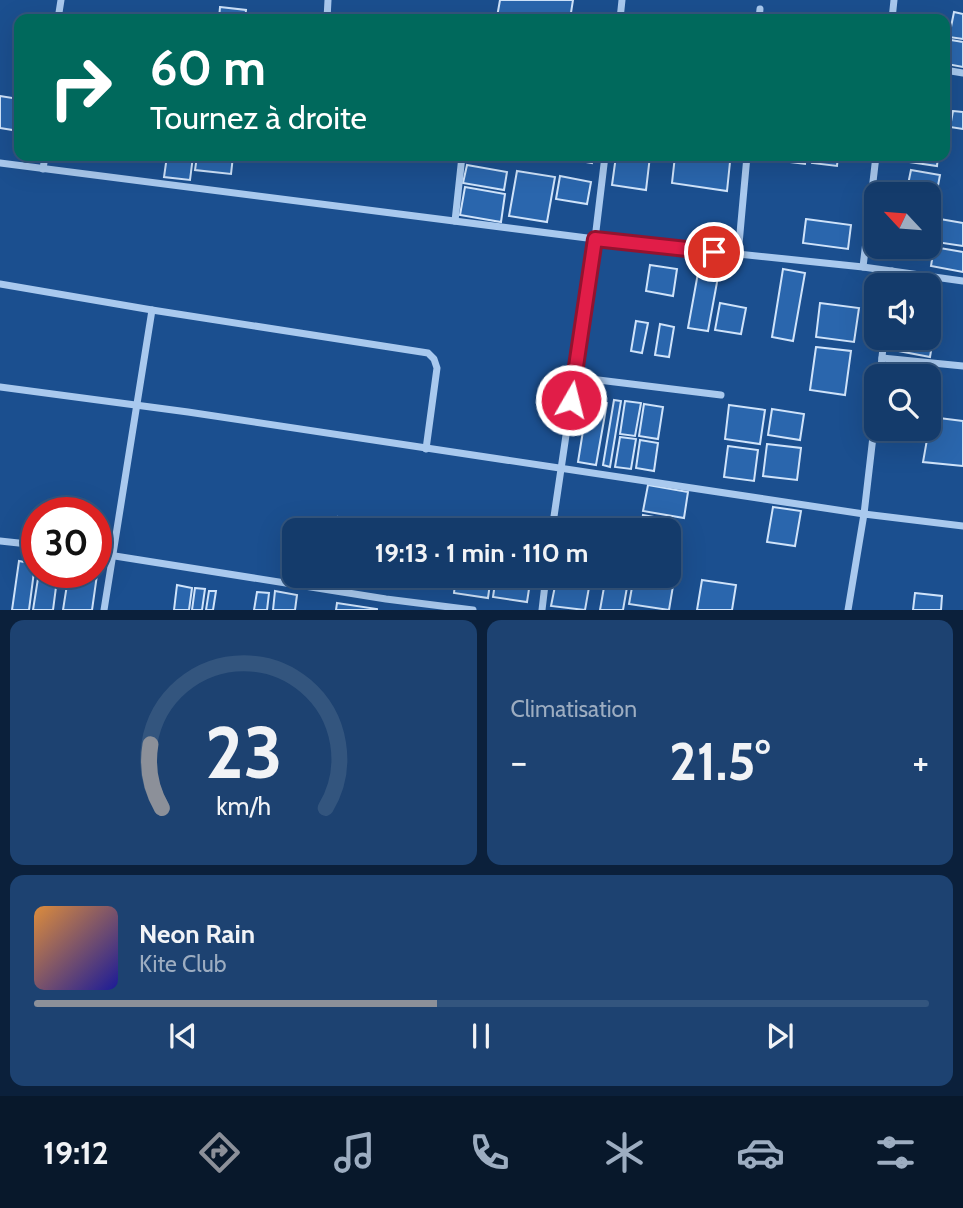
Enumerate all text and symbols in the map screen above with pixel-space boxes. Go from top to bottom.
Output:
text: 60 m [150,38,266,97]
icon: right [35,42,126,133]
text: Tournez à droite [150,98,367,137]
north arrow [864,182,942,259]
map controls [864,182,941,441]
pin [684,222,744,282]
icon: arrive [695,233,733,271]
button: sound [864,273,941,350]
position arrow [534,363,608,437]
button: search [864,364,941,441]
speed limit sign: 30 [21,497,112,588]
text: 19:13 · 1 min · 110 m [375,537,588,569]
text: Climatisation [511,695,637,723]
text: 23 [204,709,282,797]
text: 21.5° [669,730,770,793]
text: − [511,738,527,785]
text: + [912,738,929,785]
text: km/h [216,791,271,821]
text: Neon Rain [139,918,255,950]
text: Kite Club [139,950,226,978]
icon: previous [164,1017,202,1055]
icon: pause [462,1017,500,1055]
icon: next [761,1017,799,1055]
icon: directions [195,1128,244,1177]
icon: music [330,1128,379,1177]
icon: phone [465,1128,514,1177]
icon: climate [600,1128,649,1177]
icon: car [736,1128,785,1177]
icon: filters [871,1128,920,1177]
text: 19:12 [43,1133,109,1172]

